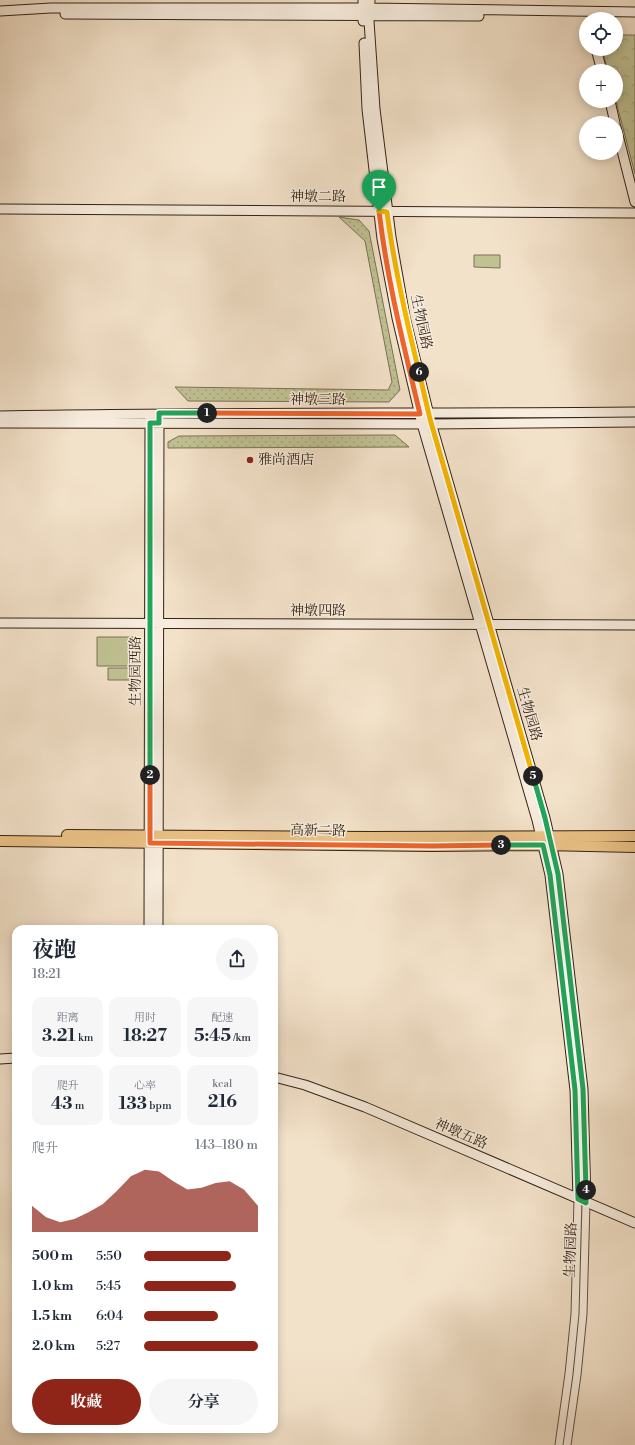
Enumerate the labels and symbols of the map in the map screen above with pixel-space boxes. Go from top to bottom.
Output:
pin [362,170,396,211]
street label: 神墩二路 [290,188,346,206]
street label: 生物园路 [406,293,436,351]
pin: 6 [409,362,429,382]
street label: 神墩三路 [290,391,346,409]
pin: 1 [197,403,217,423]
place label: 雅尚酒店 [258,451,314,469]
marker: 雅尚酒店 [245,455,255,465]
street label: 神墩四路 [290,602,346,620]
street label: 生物园西路 [127,636,145,706]
street label: 生物园路 [513,685,545,743]
pin: 2 [140,765,160,785]
pin: 5 [523,766,543,786]
street label: 高新二路 [290,822,346,840]
pin: 3 [491,835,511,855]
street label: 神墩五路 [432,1115,490,1153]
pin: 4 [576,1180,596,1200]
street label: 生物园路 [561,1222,581,1278]

